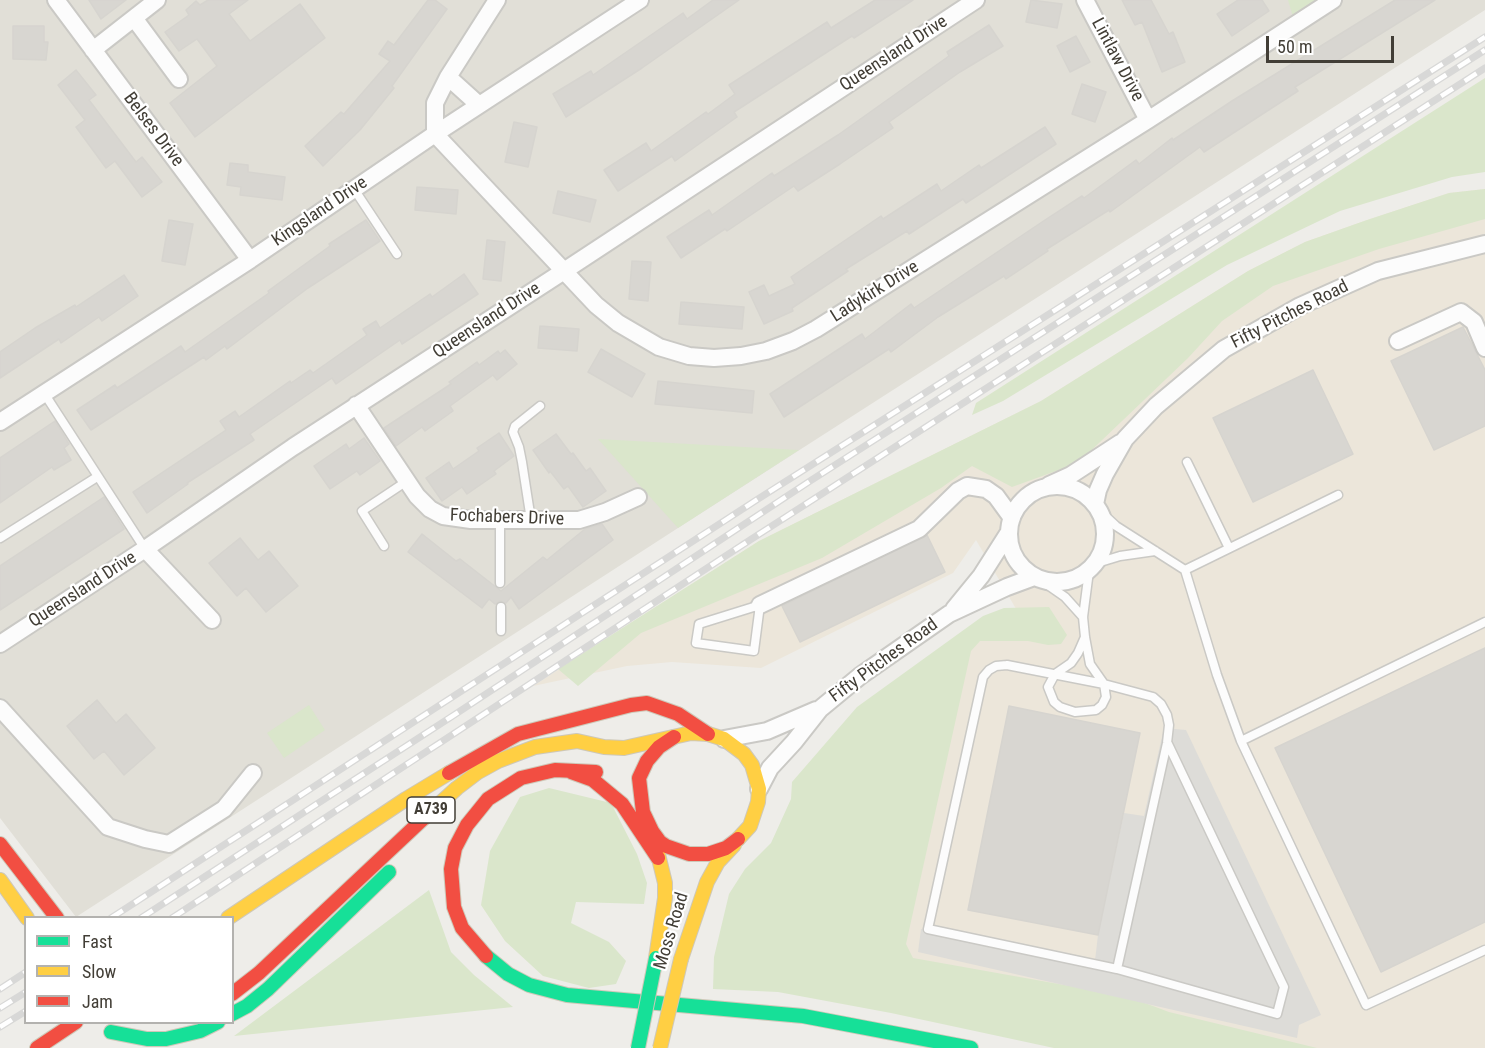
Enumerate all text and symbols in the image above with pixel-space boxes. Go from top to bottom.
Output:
street label: Queensland Drive [836,11,952,97]
street label: Lintlaw Drive [1086,15,1148,105]
scale bar [1269,24,1396,62]
text: 50 m [1277,36,1312,57]
street label: Belses Drive [118,89,188,171]
street label: Kingsland Drive [268,172,372,252]
street label: Ladykirk Drive [827,256,923,328]
street label: Fifty Pitches Road [1228,276,1352,354]
street label: Queensland Drive [429,278,545,364]
street label: Fochabers Drive [450,505,564,531]
street label: Queensland Drive [25,547,141,633]
street label: Fifty Pitches Road [826,614,942,708]
road number: A739 [407,797,455,823]
street label: Moss Road [650,890,694,972]
legend [24,916,234,1024]
text: Fast [82,931,113,952]
text: Slow [82,961,116,982]
text: Jam [82,991,113,1012]

